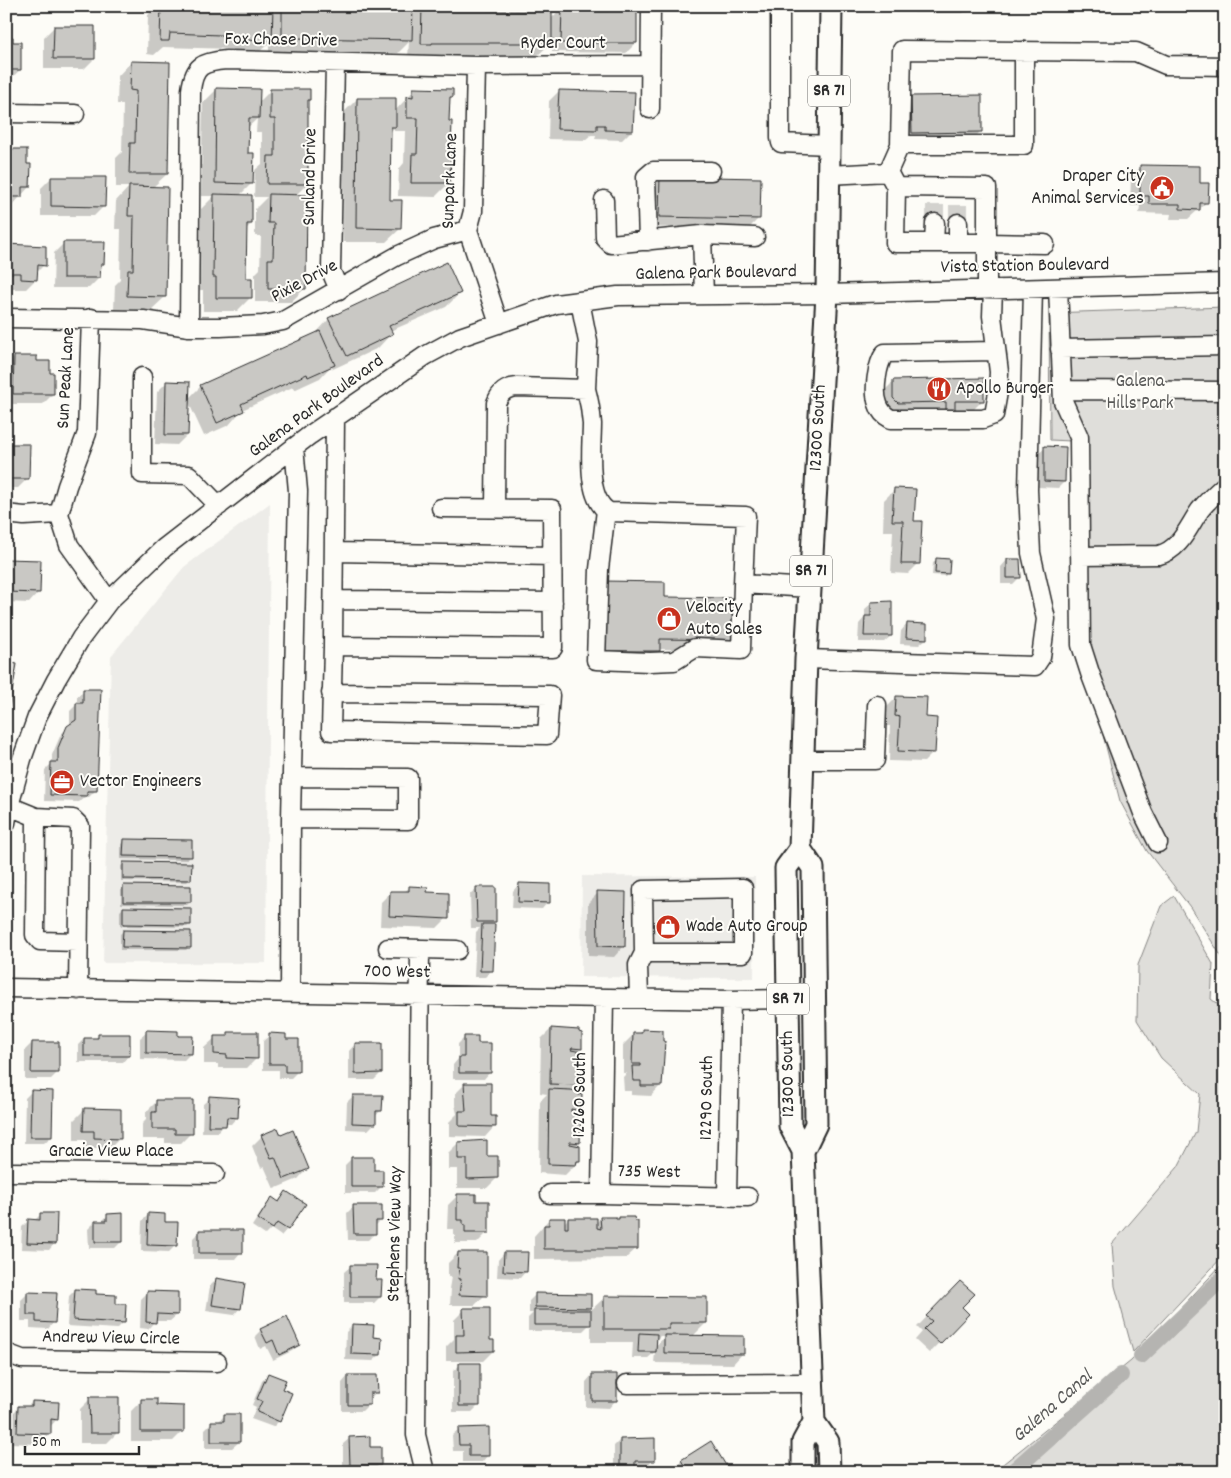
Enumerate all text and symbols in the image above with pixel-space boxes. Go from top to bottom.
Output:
street label: Fox Chase Drive [224,27,338,55]
street label: Ryder Court [520,31,606,58]
road number: SR 71 [808,76,850,106]
street label: Sunland Drive [297,128,325,226]
street label: Sunpark Lane [436,133,466,229]
place label: Draper City Animal Services [1031,164,1144,213]
public building icon: Draper City Animal Services [1149,175,1175,201]
street label: Vista Station Boulevard [940,252,1110,282]
street label: Pixie Drive [267,253,343,311]
street label: Galena Park Boulevard [635,259,797,289]
street label: Sun Peak Lane [51,327,83,429]
street label: Galena Park Boulevard [244,349,390,465]
park label: Galena Hills Park [1107,369,1174,418]
restaurant icon: Apollo Burger [926,376,952,402]
place label: Apollo Burger [956,376,1053,403]
street label: 12300 South [803,384,835,472]
road number: SR 71 [790,556,832,586]
place label: Velocity Auto Sales [686,595,763,644]
shop icon: Velocity Auto Sales [656,606,682,632]
office icon: Vector Engineers [49,769,75,795]
place label: Vector Engineers [80,769,202,796]
shop icon: Wade Auto Group [655,914,681,940]
place label: Wade Auto Group [686,914,808,941]
street label: 700 West [363,959,431,987]
road number: SR 71 [767,984,809,1014]
street label: 12300 South [775,1030,803,1118]
street label: 12260 South [567,1052,595,1138]
street label: 12290 South [694,1055,722,1141]
street label: Gracie View Place [48,1139,174,1166]
street label: 735 West [617,1159,681,1187]
street label: Stephens View Way [381,1166,411,1302]
street label: Andrew View Circle [42,1324,180,1354]
water label: Galena Canal [1006,1363,1101,1450]
scale bar [25,1423,139,1455]
text: 50 m [32,1432,61,1454]

